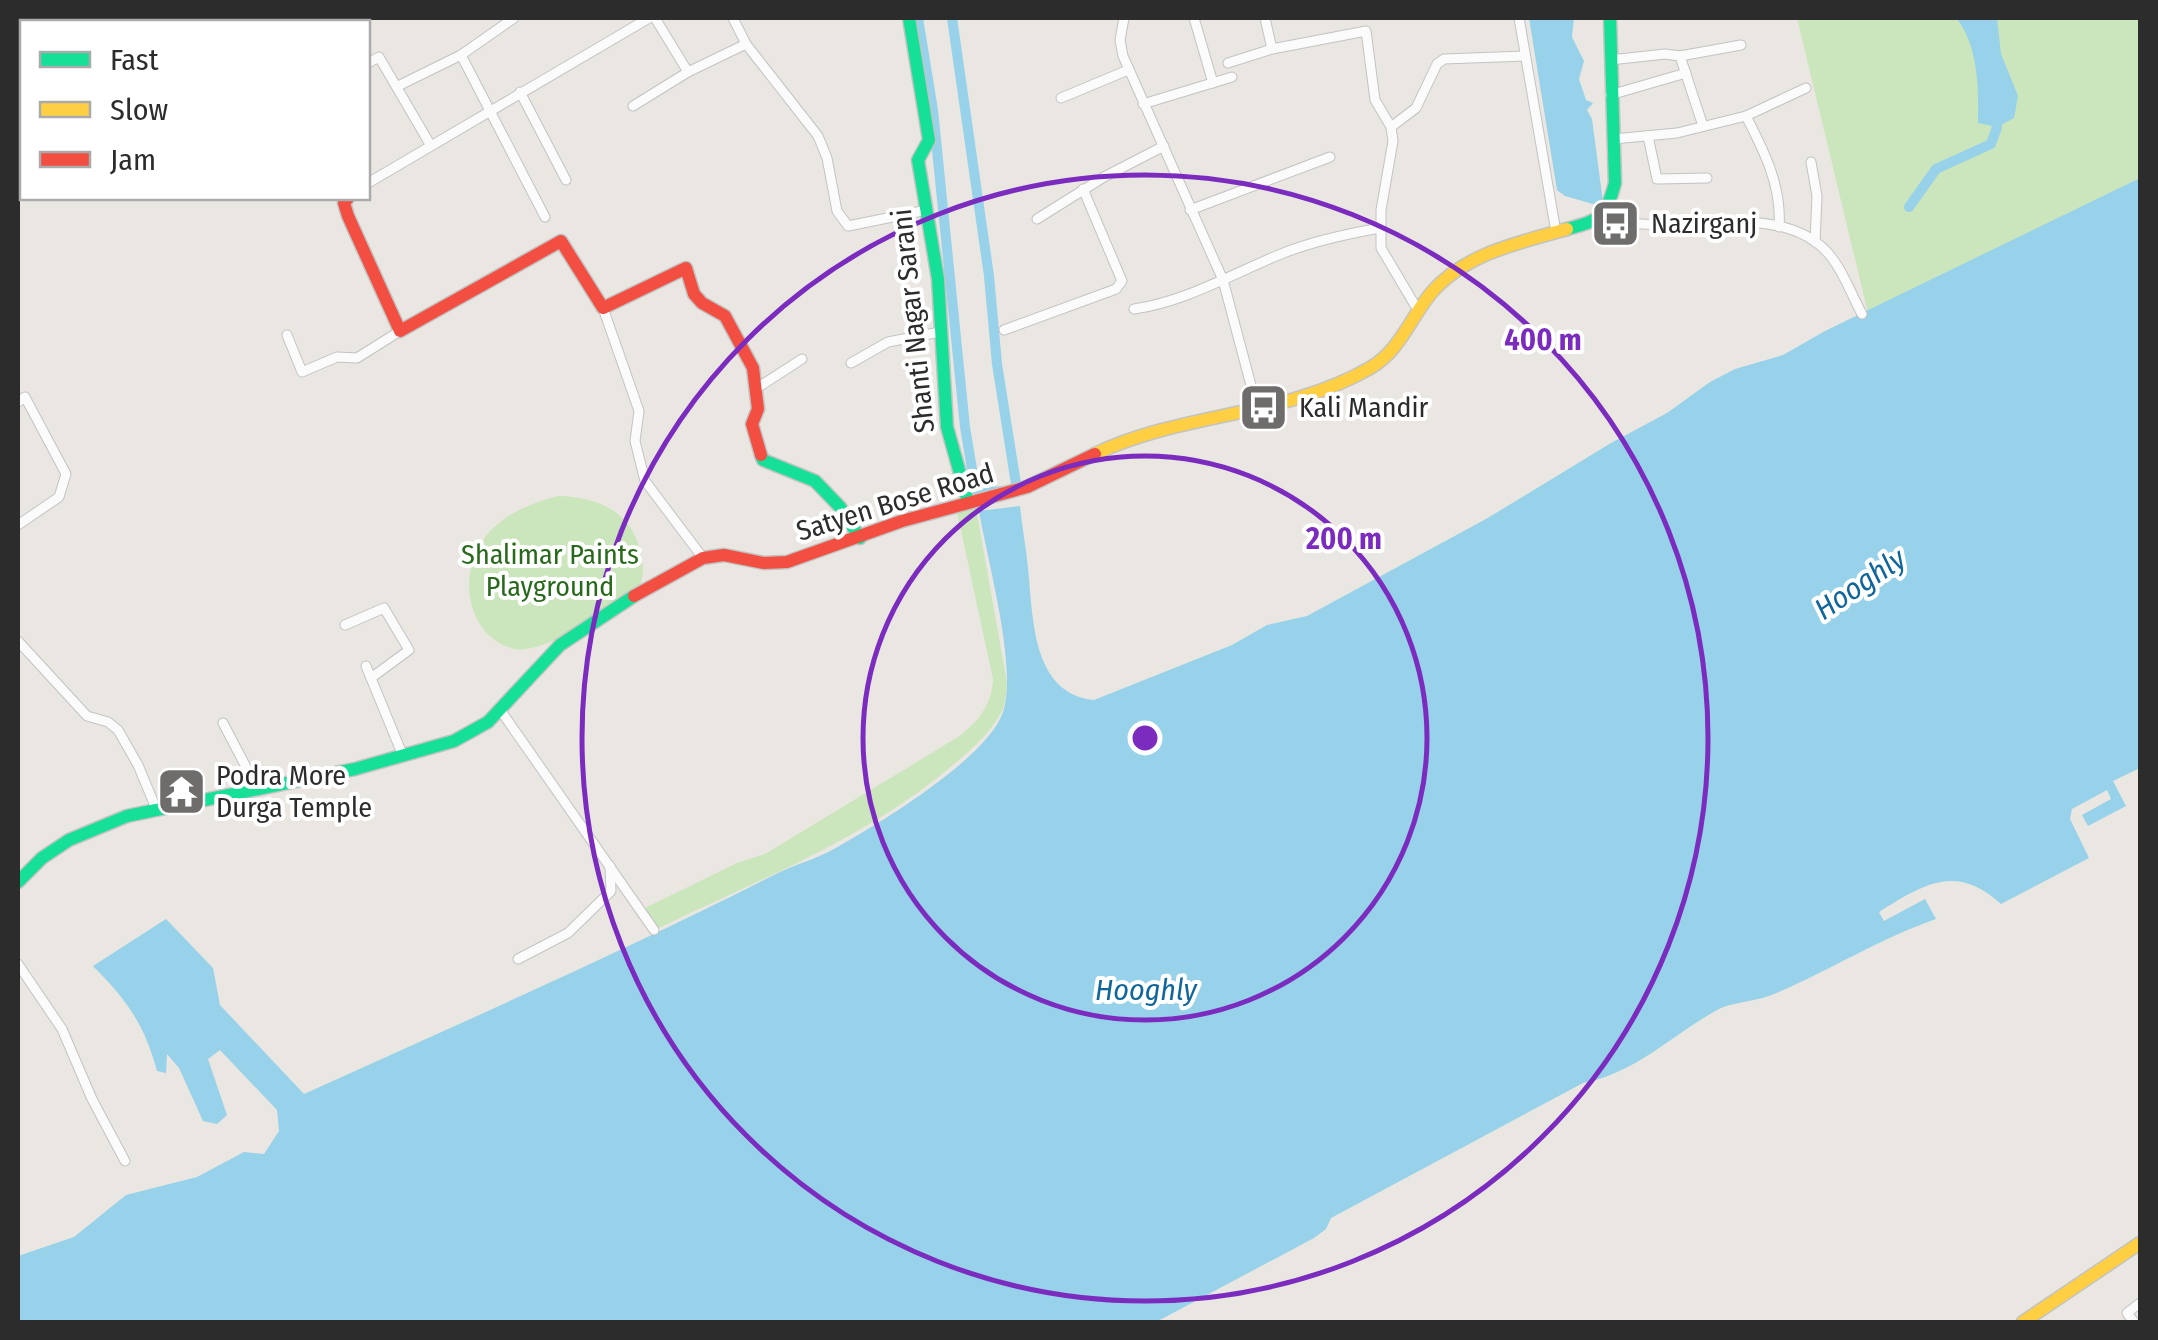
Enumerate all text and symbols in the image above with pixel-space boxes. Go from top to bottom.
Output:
legend [20,20,370,200]
text: Fast [110,42,159,78]
text: Slow [110,92,168,128]
text: Jam [110,142,156,178]
bus stop icon: Nazirganj [1590,197,1642,249]
street label: Shanti Nagar Sarani [885,207,941,435]
place label: Nazirganj [1651,207,1757,240]
text: 400 m [1504,322,1582,358]
bus stop icon: Kali Mandir [1238,381,1290,433]
place label: Kali Mandir [1299,391,1429,424]
street label: Satyen Bose Road [792,456,998,548]
text: 200 m [1305,521,1382,557]
park label: Shalimar Paints Playground [461,538,639,603]
water label: Hooghly [1808,540,1914,627]
centre of rings [1127,720,1163,756]
place label: Podra More Durga Temple [216,759,372,824]
temple icon: Podra More Durga Temple [155,765,207,817]
water label: Hooghly [1095,972,1199,1008]

